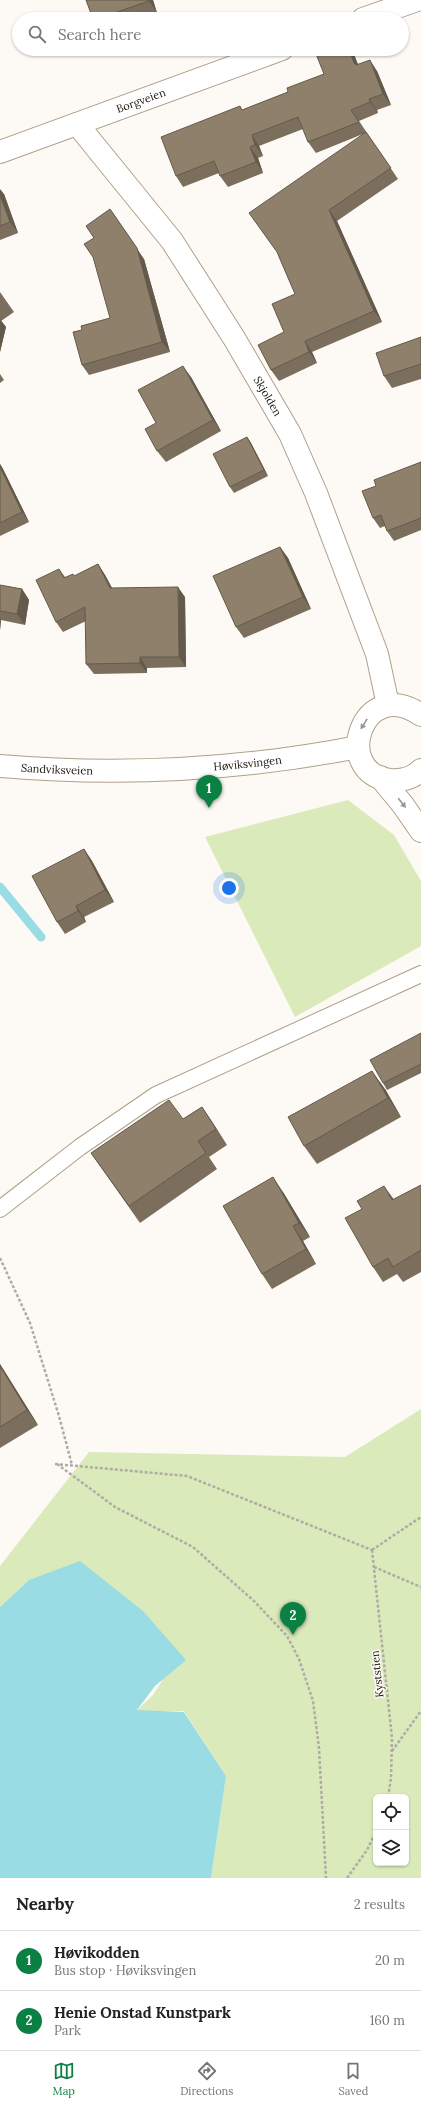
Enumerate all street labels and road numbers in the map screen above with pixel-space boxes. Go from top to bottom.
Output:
street label: Borgveien [114,85,168,116]
street label: Skjolden [251,374,285,419]
street label: Høviksvingen [213,752,283,774]
street label: Sandviksveien [20,761,93,778]
street label: Kyststien [368,1649,386,1698]

